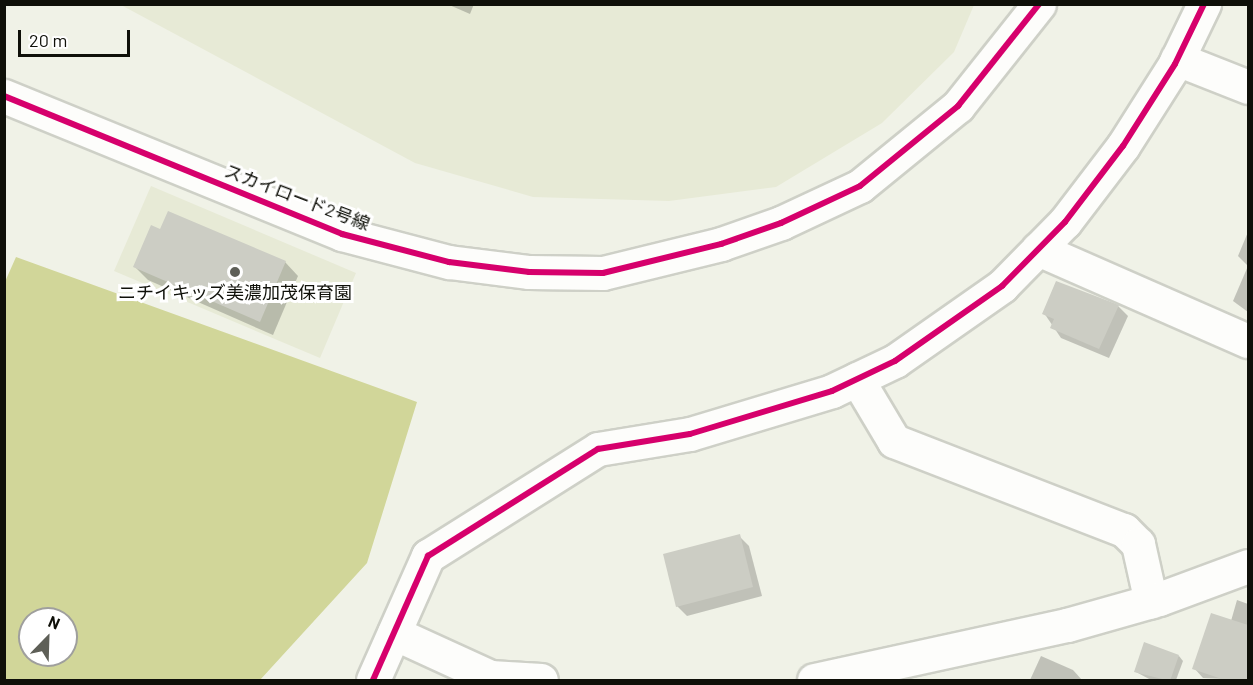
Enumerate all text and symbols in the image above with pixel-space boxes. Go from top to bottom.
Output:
scale bar [21,18,134,56]
text: 20 m [29,29,67,51]
street label: スカイロード2号線 [221,159,373,235]
marker: ニチイキッズ美濃加茂保育園 [228,265,242,279]
place label: ニチイキッズ美濃加茂保育園 [118,281,352,303]
north arrow [18,607,78,667]
text: N [46,611,63,633]

